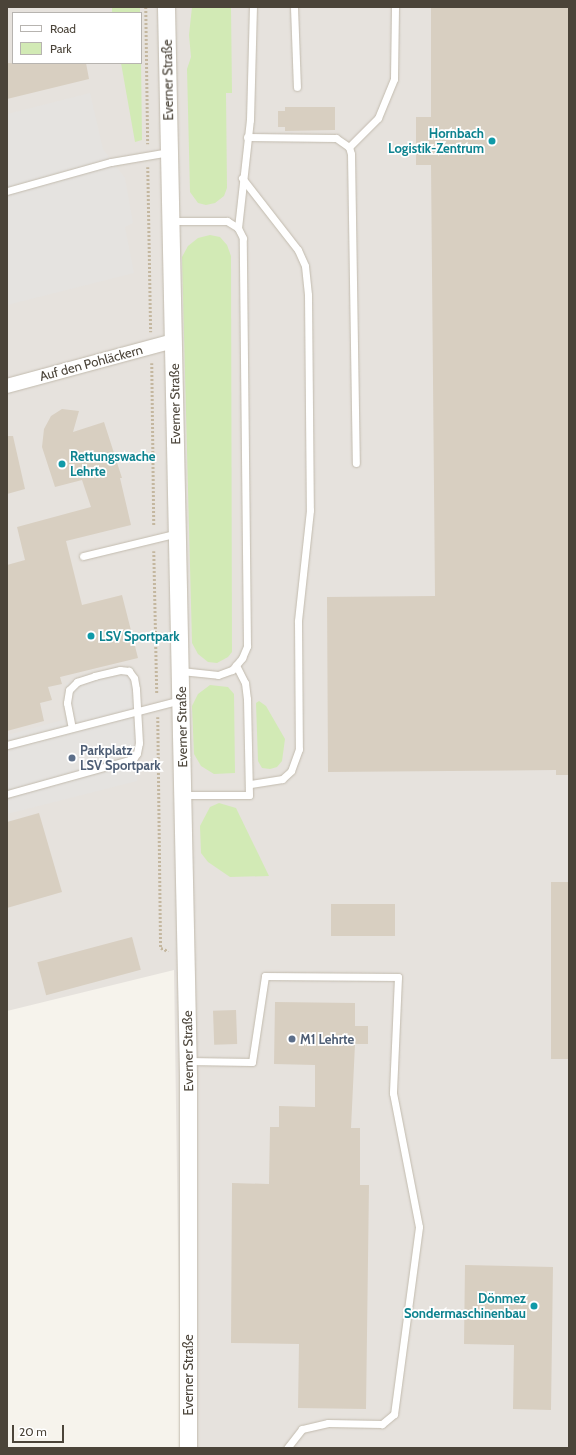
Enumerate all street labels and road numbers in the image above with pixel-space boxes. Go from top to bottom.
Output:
street label: Everner Straße [159,39,177,121]
street label: Auf den Pohläckern [38,342,144,384]
street label: Everner Straße [166,363,184,445]
street label: Everner Straße [173,686,191,768]
street label: Everner Straße [179,1010,197,1092]
street label: Everner Straße [180,1334,196,1416]

